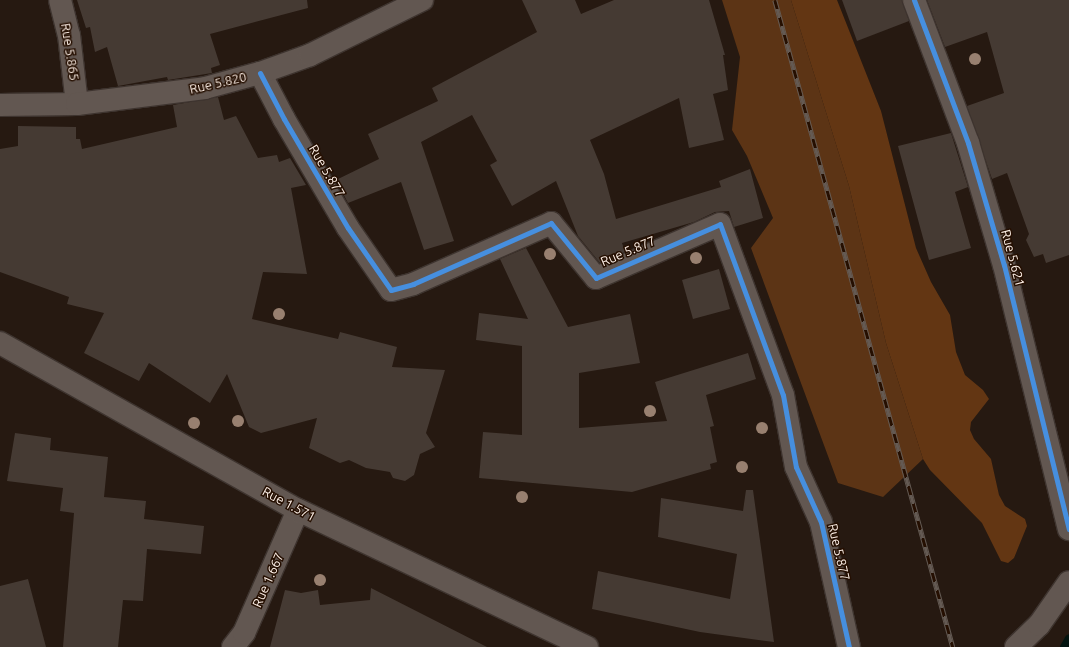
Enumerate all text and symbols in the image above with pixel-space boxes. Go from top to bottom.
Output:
street label: Rue 5.865 [58,22,82,82]
street label: Rue 5.820 [188,69,248,97]
street label: Rue 5.877 [306,142,348,200]
street label: Rue 5.621 [998,228,1028,288]
street label: Rue 5.877 [598,232,658,270]
street label: Rue 1.571 [260,483,318,525]
street label: Rue 5.877 [825,522,853,582]
street label: Rue 1.667 [249,550,287,610]

